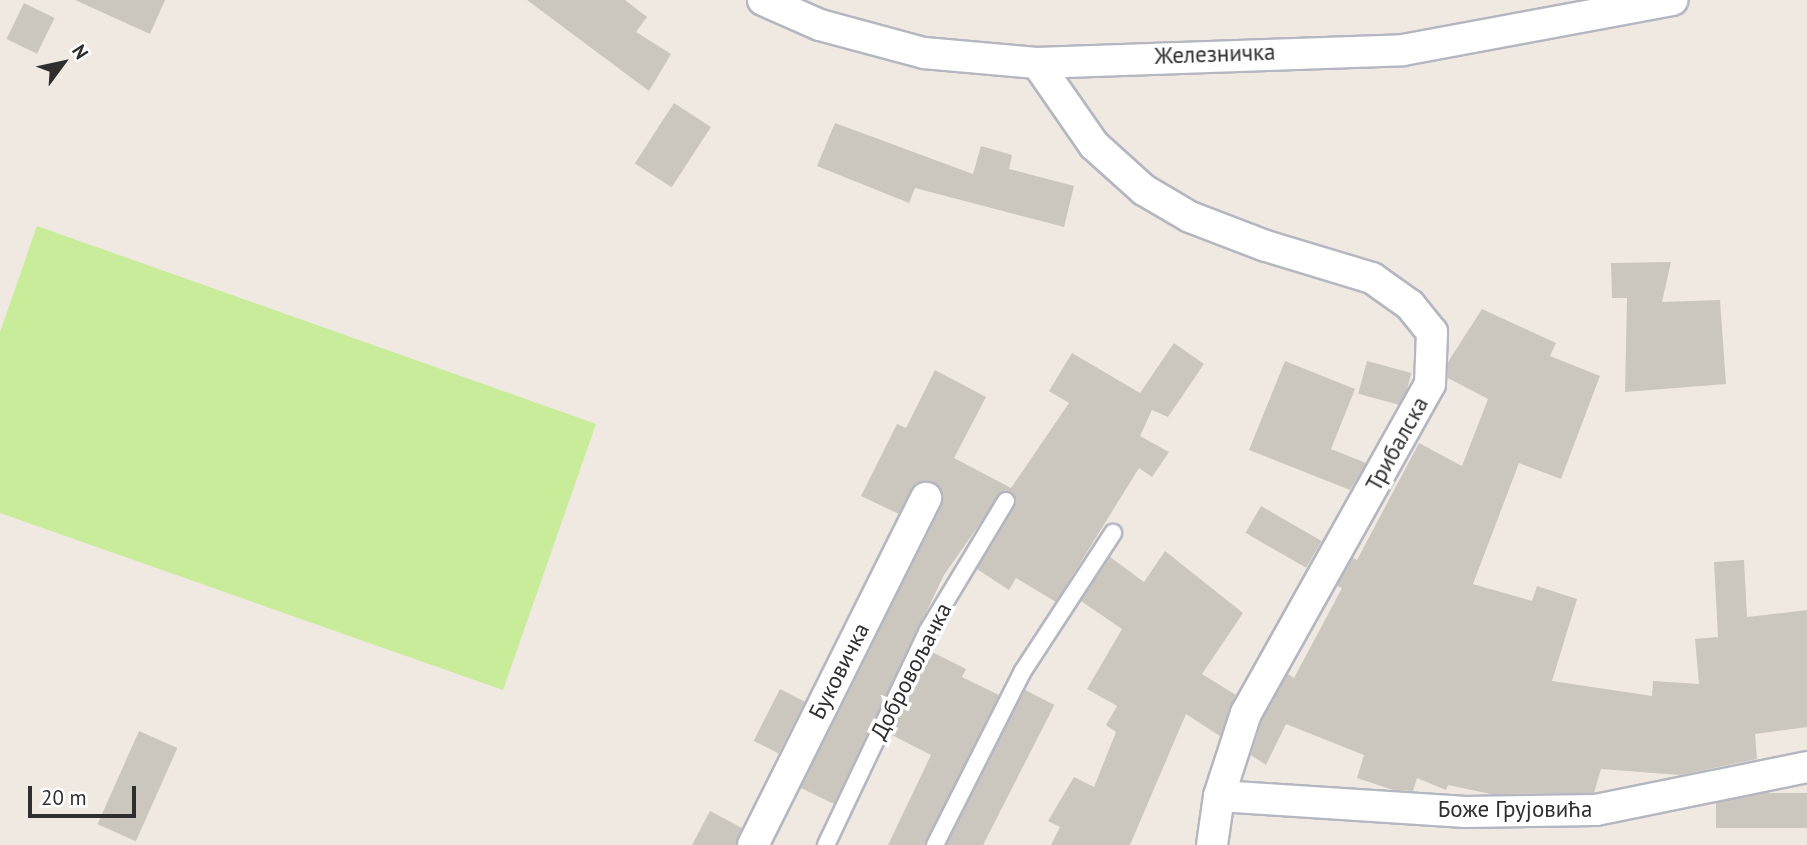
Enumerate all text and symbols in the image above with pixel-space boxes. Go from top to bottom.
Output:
north arrow [28,28,98,98]
street label: Железничка [1154,38,1276,70]
text: N [67,40,94,63]
street label: Трибалска [1360,392,1434,496]
street label: Добровољачка [865,598,957,744]
street label: Буковичка [803,618,875,724]
scale bar [32,772,140,816]
text: 20 m [41,784,87,811]
street label: Боже Грујовића [1438,795,1592,823]

